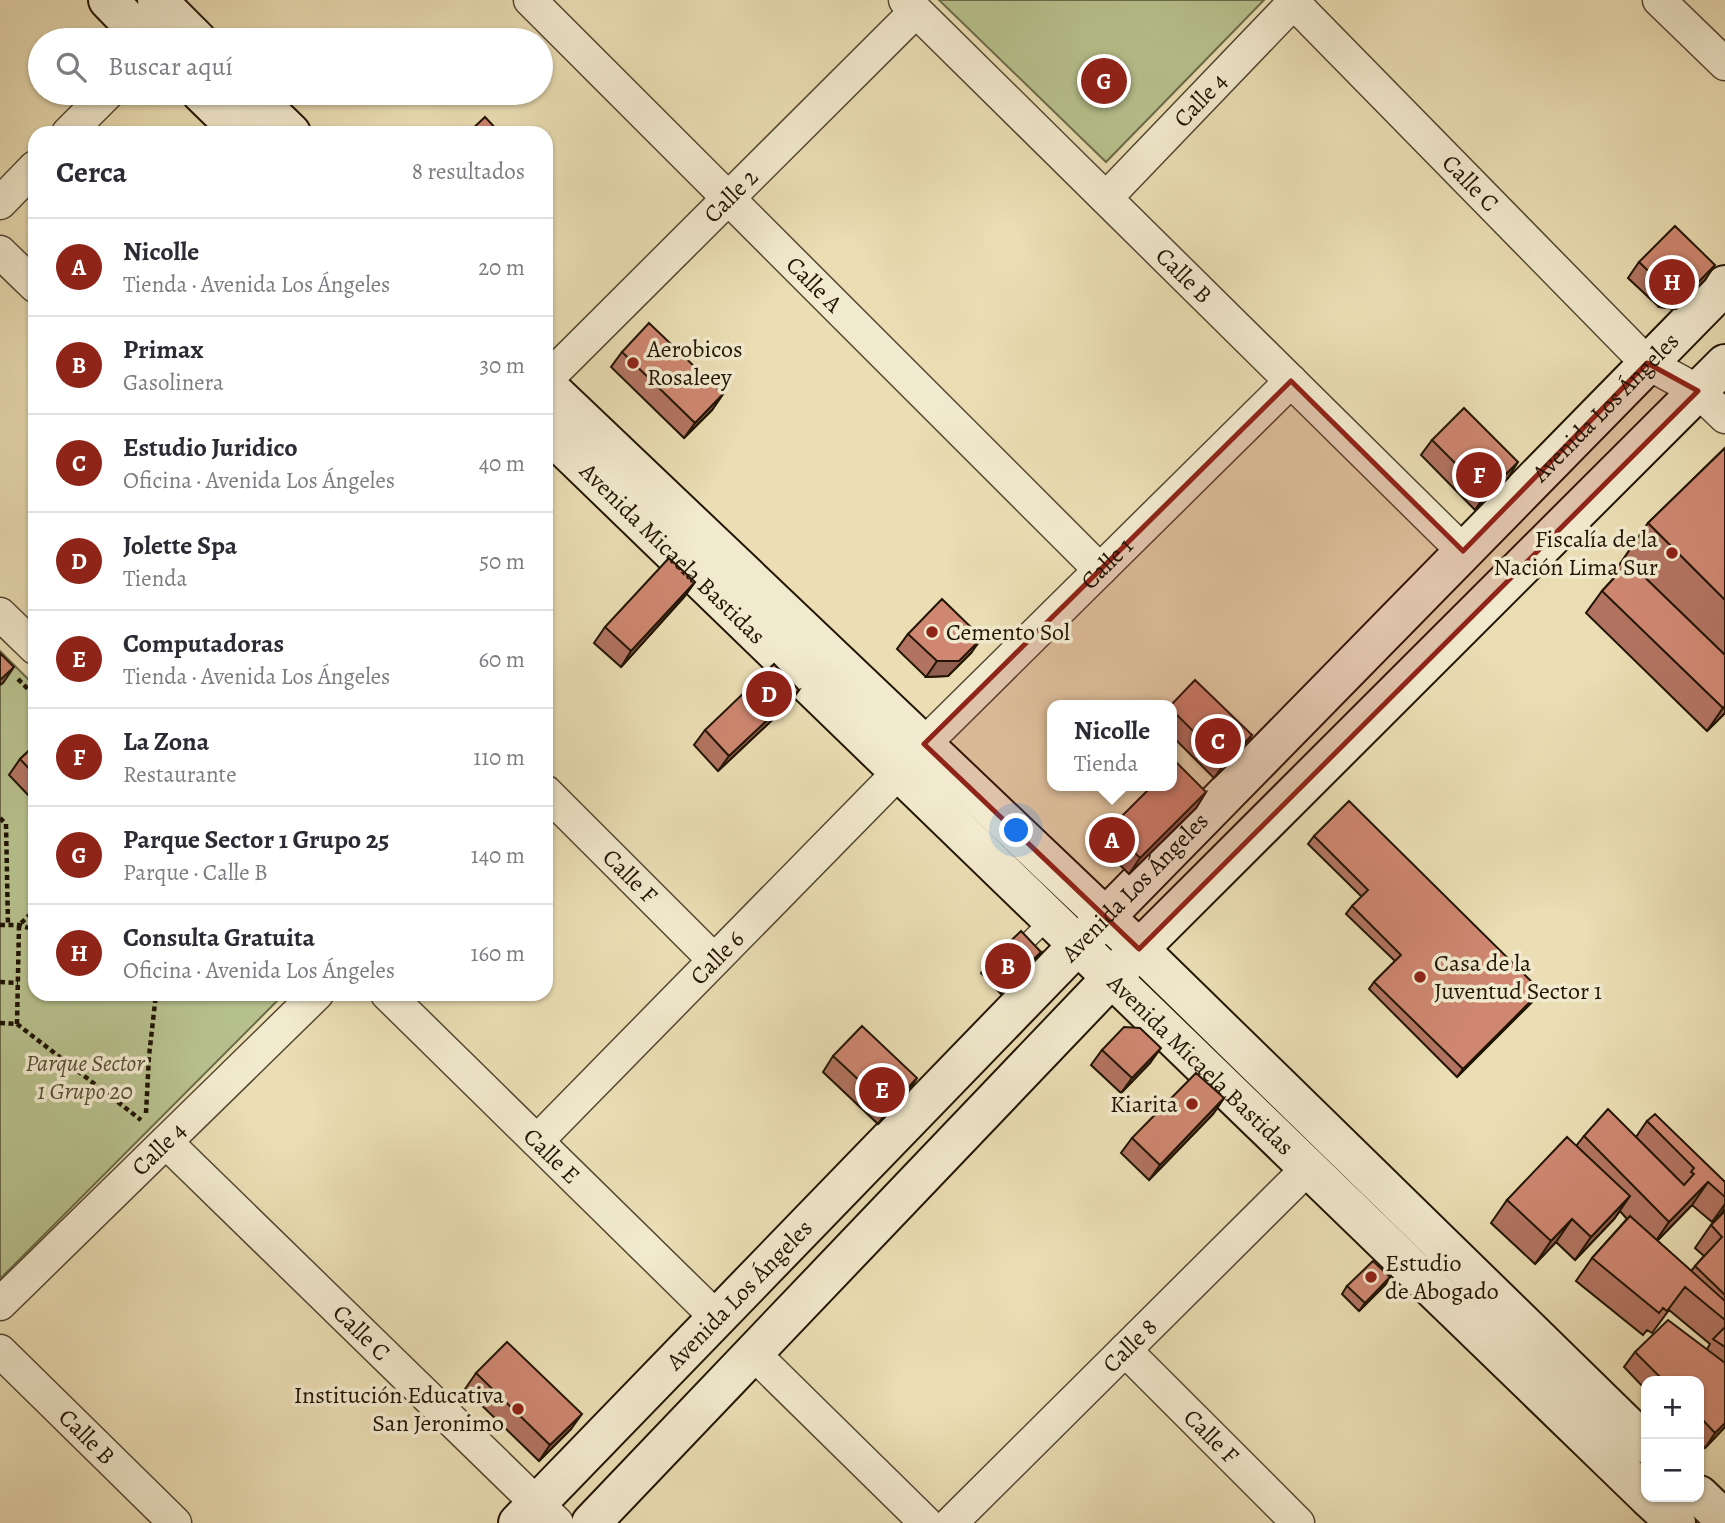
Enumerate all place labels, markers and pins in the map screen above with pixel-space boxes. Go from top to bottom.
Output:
pin: G [1081,55,1127,107]
pin: H [1649,256,1695,308]
place label: Aerobicos Rosaleey [646,333,743,393]
marker: Aerobicos Rosaleey [625,355,641,371]
pin: F [1456,449,1502,501]
place label: Fiscalía de la Nación Lima Sur [1494,523,1659,583]
marker: Fiscalía de la Nación Lima Sur [1664,545,1680,561]
place label: Cemento Sol [946,616,1070,648]
marker: Cemento Sol [924,624,940,640]
pin: D [746,668,792,720]
pin: C [1195,715,1241,767]
pin: A [1089,814,1135,866]
pin: B [985,940,1031,992]
place label: Casa de la Juventud Sector 1 [1434,947,1602,1007]
marker: Casa de la Juventud Sector 1 [1412,969,1428,985]
pin: E [859,1064,905,1116]
place label: Kiarita [1110,1088,1179,1120]
marker: Kiarita [1184,1096,1200,1112]
place label: Estudio de Abogado [1385,1247,1499,1307]
marker: Estudio de Abogado [1363,1269,1379,1285]
place label: Institución Educativa San Jeronimo [294,1379,505,1439]
marker: Institución Educativa San Jeronimo [510,1401,526,1417]

